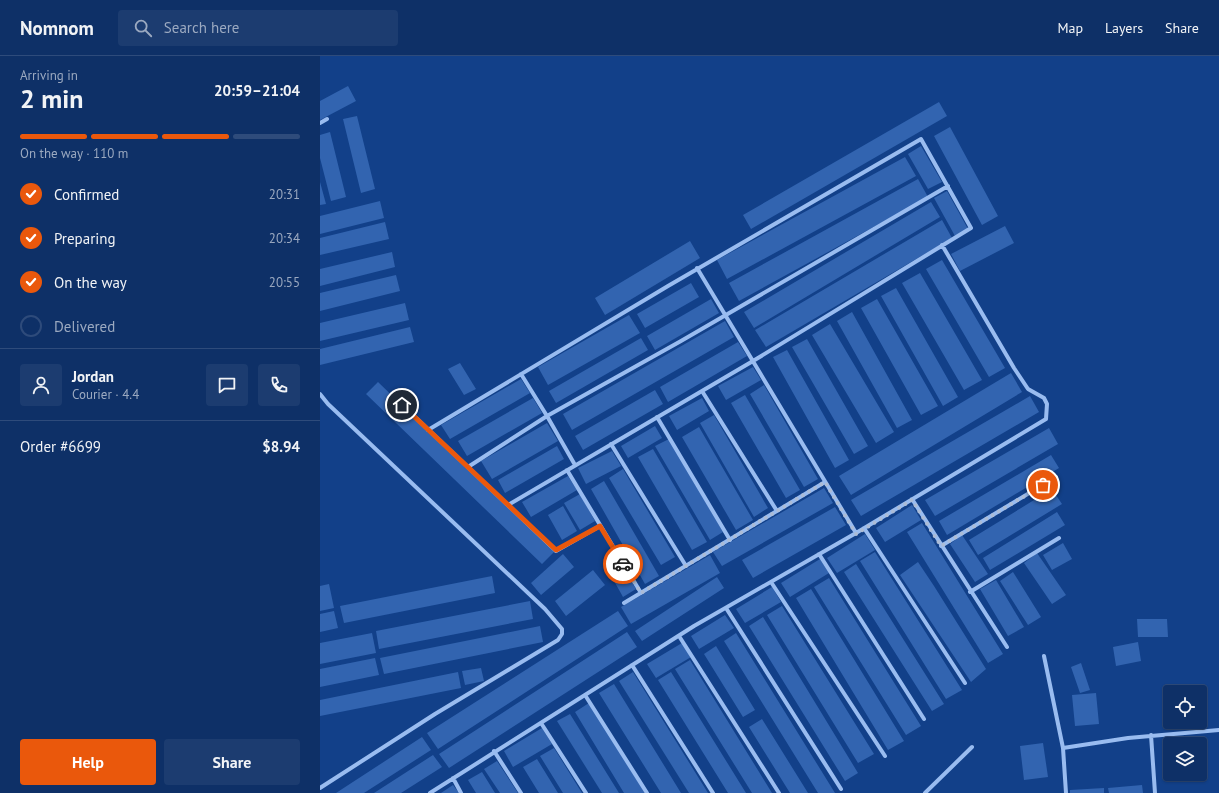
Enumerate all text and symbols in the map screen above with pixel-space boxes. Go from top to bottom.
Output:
search box [118,10,398,46]
text: Nomnom [20,16,94,40]
icon: search [132,17,154,39]
text: Search here [164,18,240,37]
text: Map [1057,19,1083,37]
text: Layers [1105,19,1143,37]
text: Share [1165,19,1199,37]
text: Arriving in [20,67,78,84]
text: 20:59–21:04 [214,81,300,100]
text: 2 min [20,82,83,115]
text: On the way · 110 m [20,145,128,162]
icon: check [20,183,42,205]
text: Confirmed [54,185,119,204]
text: 20:31 [269,186,300,203]
icon: check [20,227,42,249]
text: Preparing [54,229,116,248]
text: 20:34 [269,230,300,247]
icon: check [20,271,42,293]
text: On the way [54,273,127,292]
text: 20:55 [269,274,300,291]
text: Delivered [54,317,115,336]
button: person [20,364,62,406]
button: chat [206,364,248,406]
button: phone [258,364,300,406]
text: Jordan [72,367,114,386]
text: Courier · 4.4 [72,386,139,403]
pin [385,388,419,422]
icon: home [391,394,413,416]
text: Order #6699 [20,437,101,456]
text: $8.94 [262,437,300,456]
pin [1026,468,1060,502]
icon: bag [1032,474,1054,496]
courier [603,544,643,584]
icon: car [612,553,634,575]
map controls [1163,685,1207,781]
button: locate [1163,685,1207,729]
button: layers [1163,737,1207,781]
button: Help [20,739,156,785]
button: Share [164,739,300,785]

